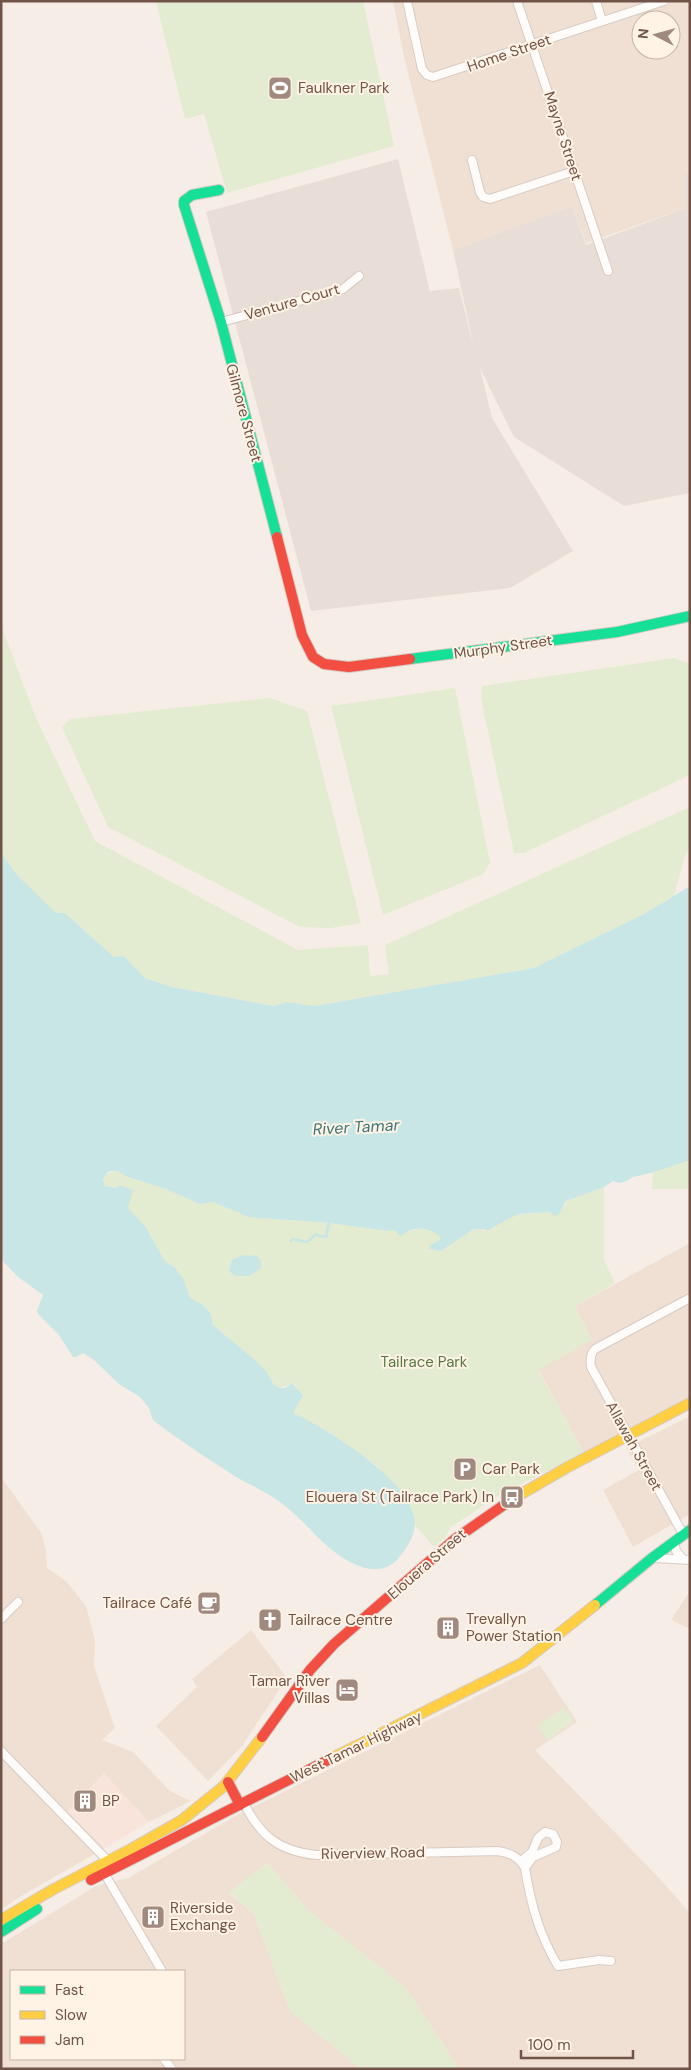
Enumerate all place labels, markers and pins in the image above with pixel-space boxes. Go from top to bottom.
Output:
sports icon: Faulkner Park [267,75,293,101]
place label: Faulkner Park [298,78,390,98]
parking icon: Car Park [452,1456,478,1482]
place label: Car Park [482,1459,541,1479]
bus stop icon: Elouera St (Tailrace Park) In [499,1484,525,1510]
place label: Elouera St (Tailrace Park) In [306,1487,494,1507]
cafe icon: Tailrace Café [196,1590,222,1616]
place label: Tailrace Café [103,1593,192,1613]
church icon: Tailrace Centre [257,1607,283,1633]
place label: Trevallyn Power Station [466,1609,562,1646]
place label: Tailrace Centre [288,1610,393,1630]
building icon: Trevallyn Power Station [435,1615,461,1641]
place label: Tamar River Villas [249,1671,330,1708]
hotel icon: Tamar River Villas [334,1677,360,1703]
building icon: BP [72,1788,98,1814]
place label: BP [102,1791,120,1811]
place label: Riverside Exchange [170,1898,236,1935]
building icon: Riverside Exchange [140,1904,166,1930]

